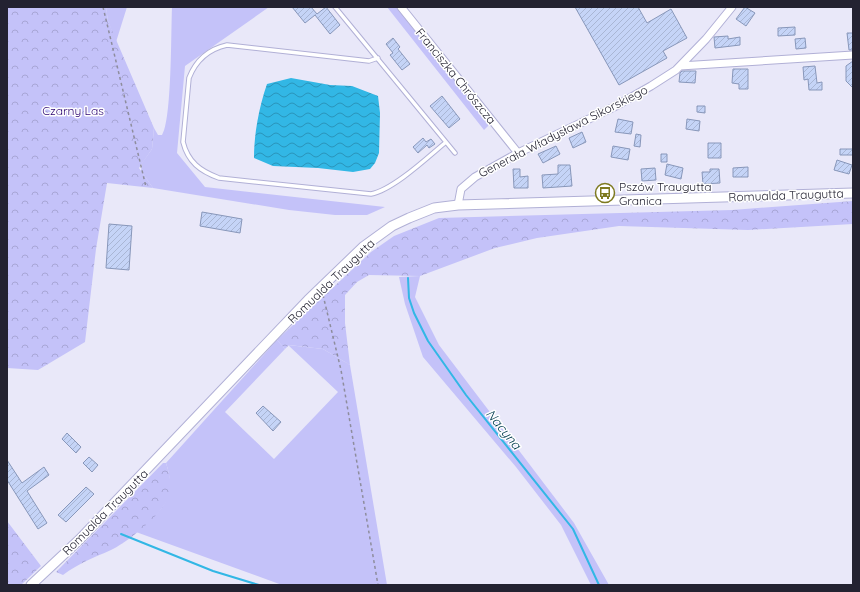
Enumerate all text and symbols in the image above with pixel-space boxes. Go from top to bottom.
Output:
street label: Franciszka Chrószcza [413,25,499,127]
street label: Generała Władysława Sikorskiego [476,82,650,180]
park label: Czarny Las [42,103,104,118]
place label: Pszów Traugutta Granica [619,179,712,208]
bus stop icon: Pszów Traugutta Granica [594,182,616,204]
street label: Romualda Traugutta [728,185,844,205]
street label: Romualda Traugutta [284,236,378,326]
water label: Nacyna [483,406,526,453]
street label: Romualda Traugutta [59,466,151,558]

